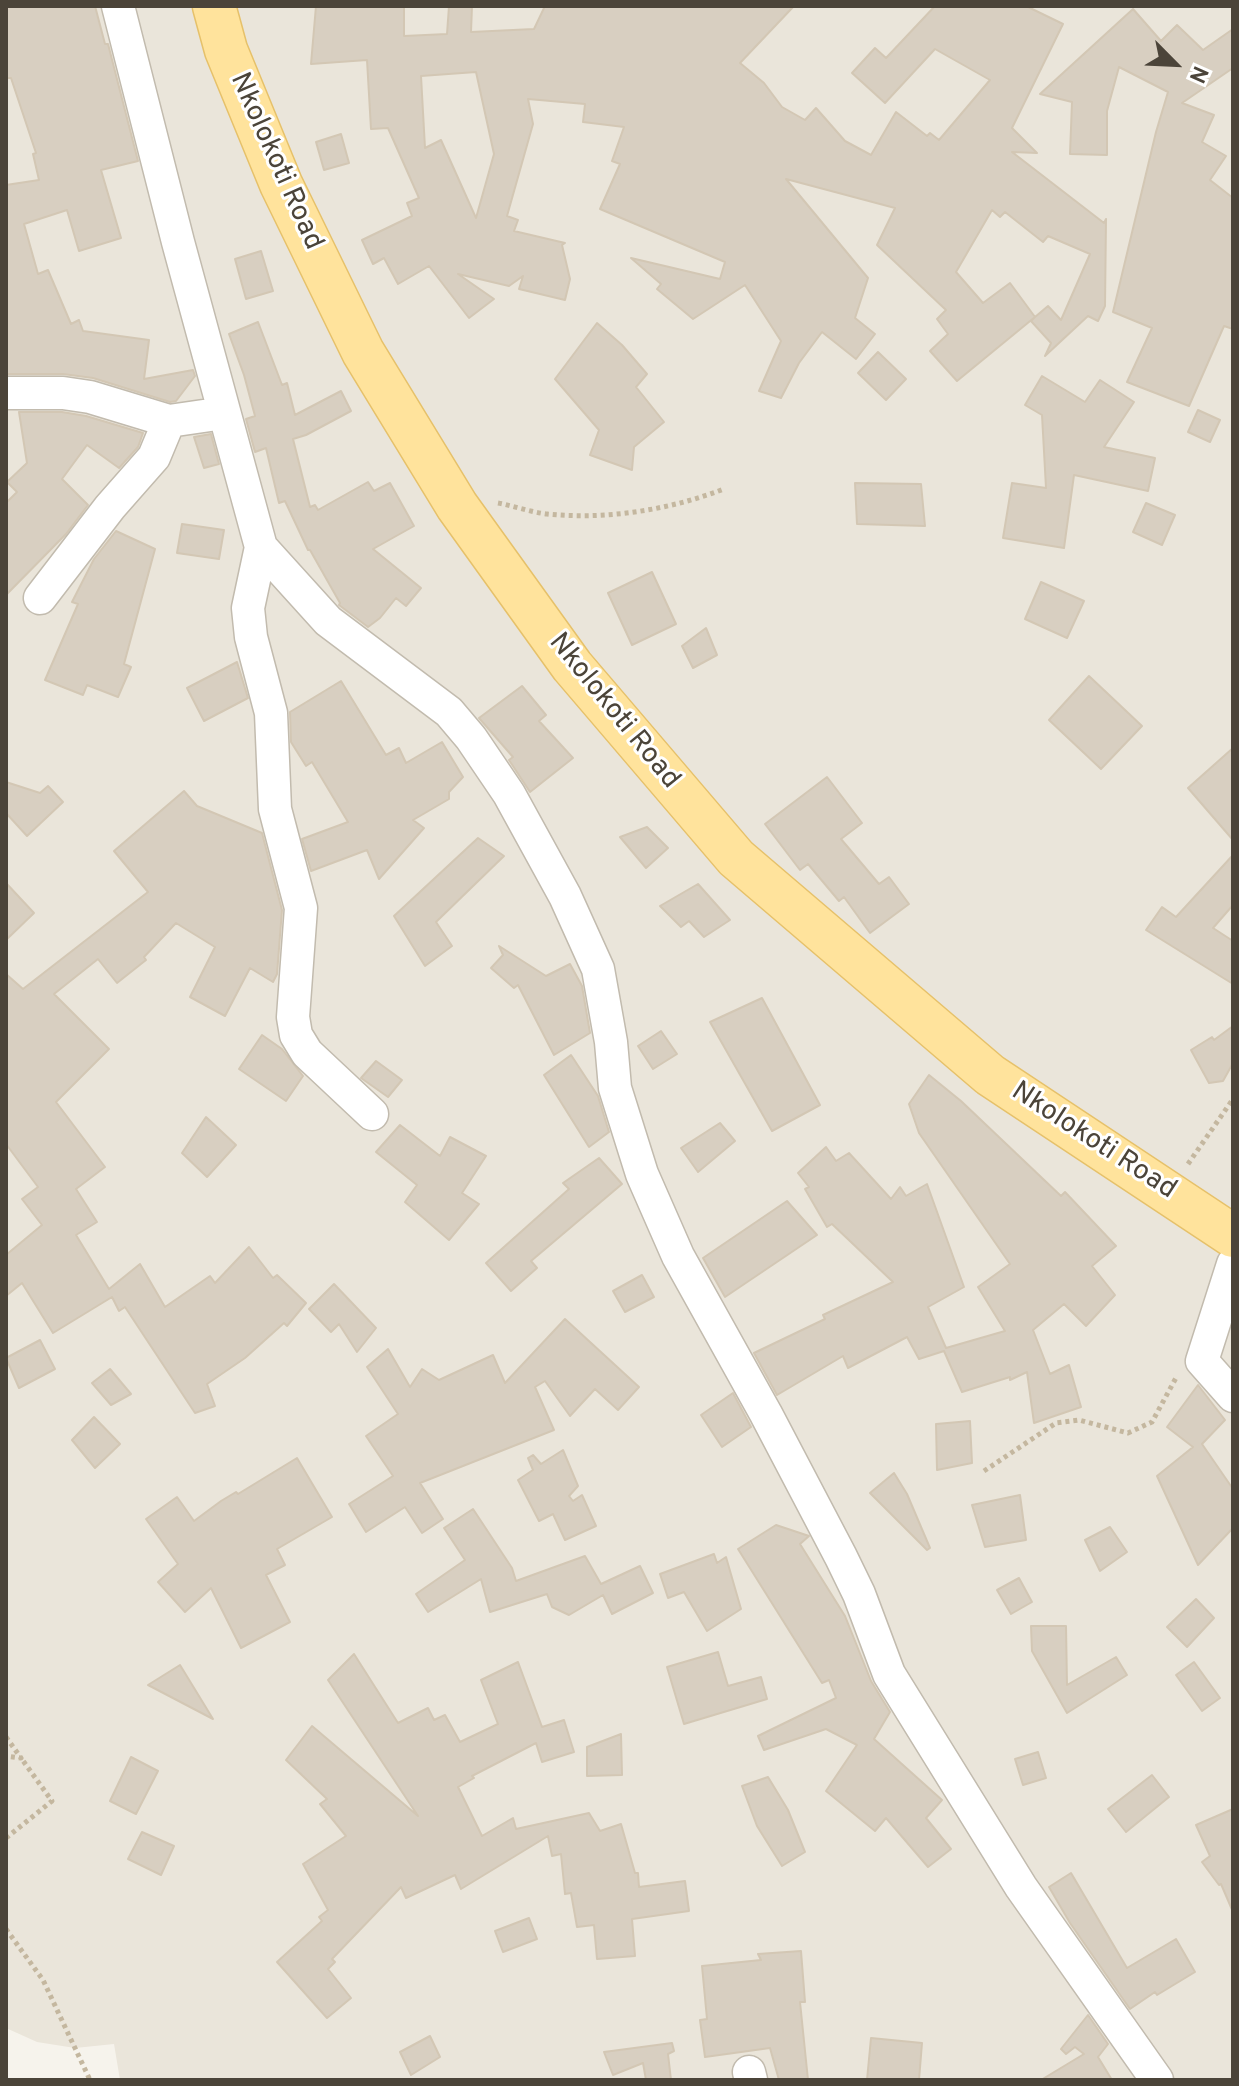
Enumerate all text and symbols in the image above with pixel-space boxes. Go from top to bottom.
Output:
north arrow [1135,24,1215,104]
text: N [1182,61,1213,87]
street label: Nkolokoti Road [221,68,329,256]
street label: Nkolokoti Road [540,627,686,797]
street label: Nkolokoti Road [1004,1076,1182,1208]

